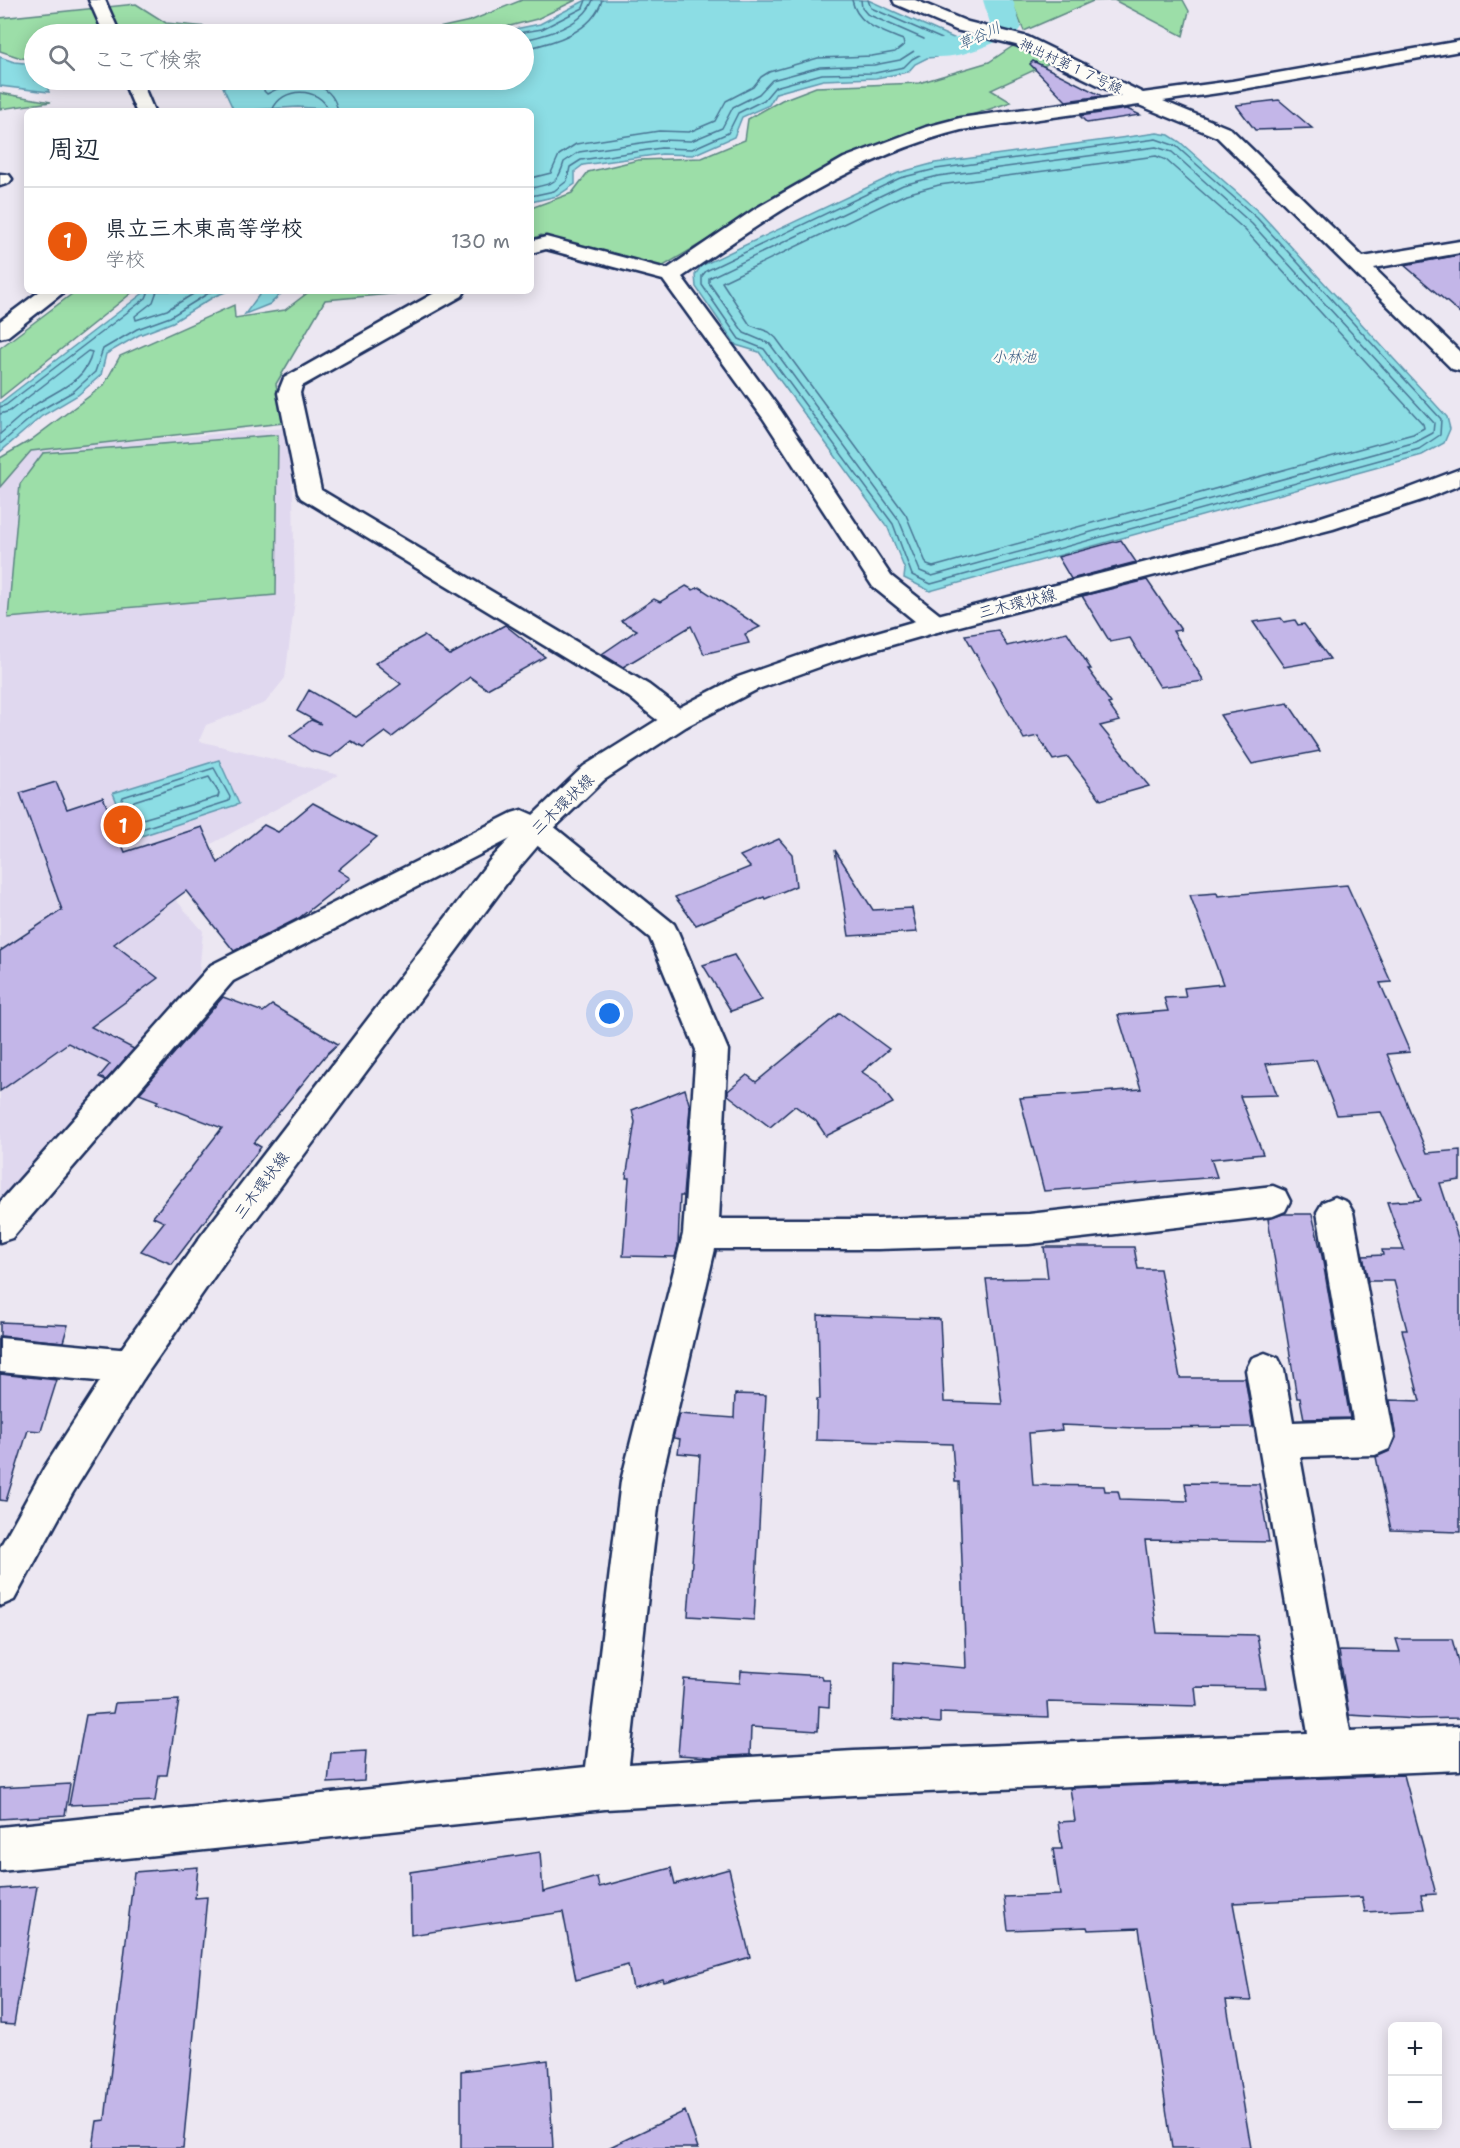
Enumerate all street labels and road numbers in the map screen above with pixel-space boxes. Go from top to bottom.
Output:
street label: 神出村第１７号線 [1016,34,1126,98]
street label: 三木環状線 [976,584,1058,623]
street label: 三木環状線 [526,769,598,840]
street label: 三木環状線 [229,1147,294,1224]

